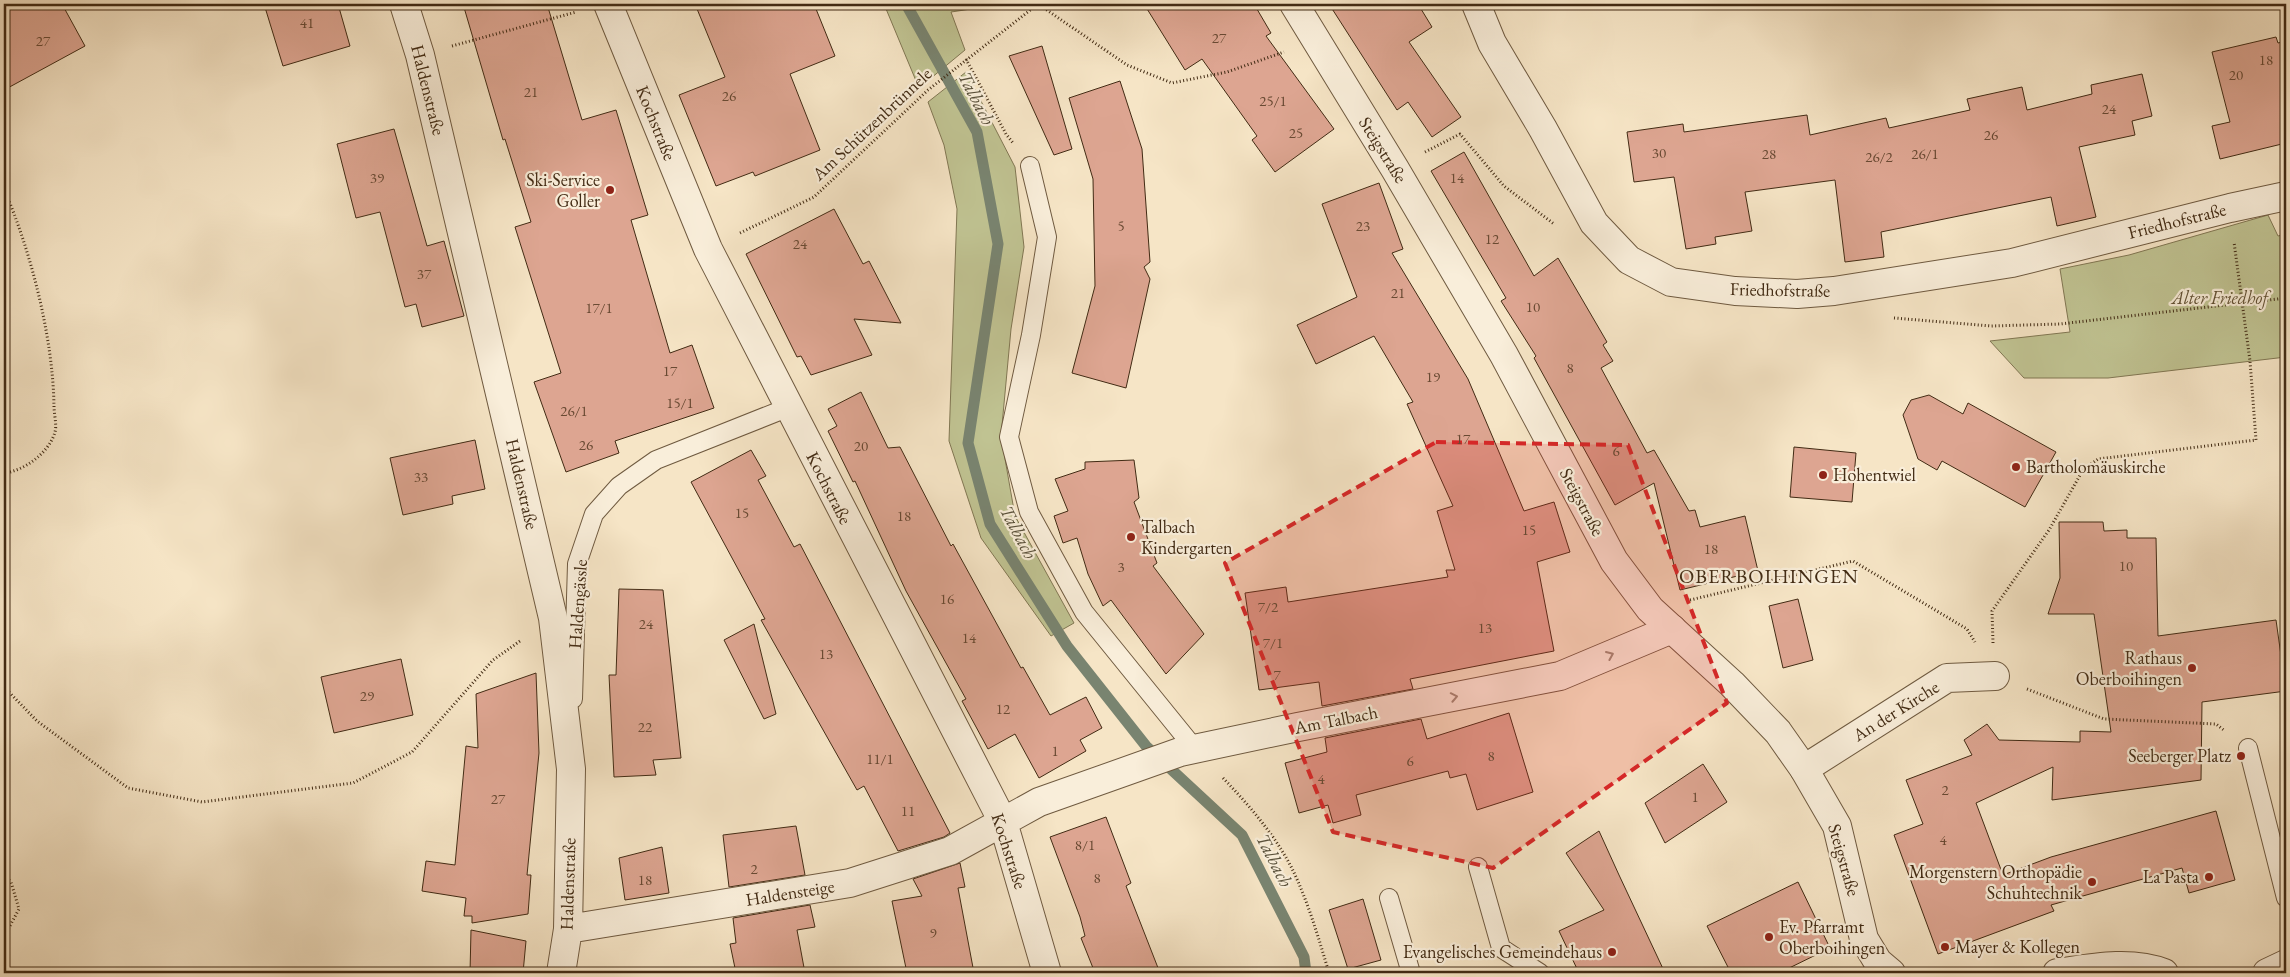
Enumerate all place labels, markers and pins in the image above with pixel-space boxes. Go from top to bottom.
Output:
place label: Ski-Service Goller [526,168,600,212]
marker: Ski-Service Goller [604,184,616,196]
place label: Bartholomäuskirche [2026,455,2166,478]
marker: Bartholomäuskirche [2010,461,2022,473]
place label: Hohentwiel [1833,463,1916,486]
marker: Hohentwiel [1817,469,1829,481]
place label: Talbach Kindergarten [1141,515,1233,559]
marker: Talbach Kindergarten [1125,531,1137,543]
place label: Rathaus Oberboihingen [2076,646,2182,690]
marker: Rathaus Oberboihingen [2186,662,2198,674]
place label: Seeberger Platz [2128,744,2231,767]
marker: Seeberger Platz [2235,750,2247,762]
place label: Morgenstern Orthopädie Schuhtechnik [1909,860,2083,904]
place label: La Pasta [2143,865,2200,888]
marker: La Pasta [2203,871,2215,883]
marker: Morgenstern Orthopädie Schuhtechnik [2086,876,2098,888]
place label: Ev. Pfarramt Oberboihingen [1779,915,1886,959]
marker: Ev. Pfarramt Oberboihingen [1763,931,1775,943]
place label: Mayer & Kollegen [1955,935,2081,958]
place label: Evangelisches Gemeindehaus [1403,940,1602,963]
marker: Mayer & Kollegen [1939,941,1951,953]
marker: Evangelisches Gemeindehaus [1606,946,1618,958]

